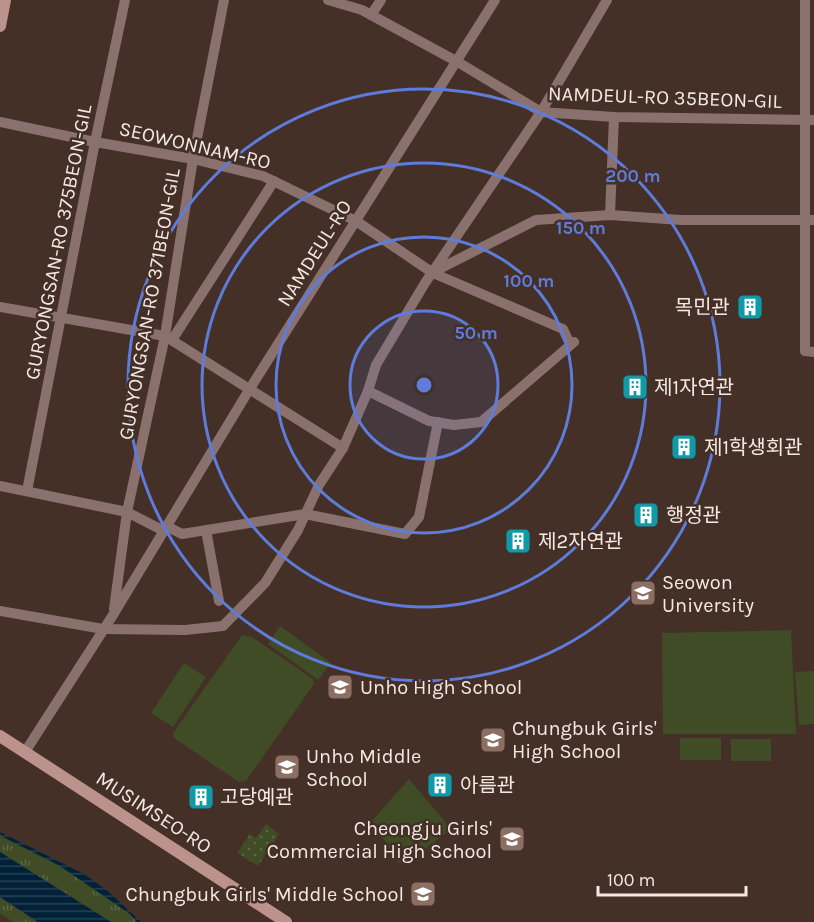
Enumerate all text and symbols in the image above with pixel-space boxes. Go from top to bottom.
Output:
street label: NAMDEUL-RO 35BEON-GIL [548,82,783,113]
street label: GURYONGSAN-RO 375BEON-GIL [20,102,97,382]
street label: SEOWONNAM-RO [117,117,273,174]
text: 200 m [605,165,661,187]
street label: GURYONGSAN-RO 371BEON-GIL [114,166,185,442]
street label: NAMDEUL-RO [273,196,356,311]
text: 150 m [556,217,606,239]
text: 100 m [504,270,554,292]
building icon: 목민관 [735,292,765,322]
place label: 목민관 [675,296,730,319]
text: 50 m [454,322,498,344]
building icon: 제1자연관 [620,372,650,402]
centre of rings [414,375,434,395]
place label: 제1자연관 [654,376,734,399]
building icon: 제1학생회관 [669,432,699,462]
place label: 제1학생회관 [704,436,803,459]
building icon: 행정관 [631,500,661,530]
place label: 행정관 [666,504,721,527]
building icon: 제2자연관 [503,526,533,556]
place label: 제2자연관 [538,530,623,553]
place label: Seowon University [662,571,754,617]
school or university icon: Seowon University [628,578,658,608]
school or university icon: Unho High School [325,672,355,702]
place label: Unho High School [360,676,522,699]
place label: Chungbuk Girls' High School [512,717,657,763]
school or university icon: Chungbuk Girls' High School [478,725,508,755]
place label: Unho Middle School [306,745,421,791]
school or university icon: Unho Middle School [272,752,302,782]
street label: MUSIMSEO-RO [92,767,216,858]
building icon: 아름관 [425,770,455,800]
place label: 아름관 [460,774,515,797]
building icon: 고당예관 [186,782,216,812]
place label: 고당예관 [220,786,294,809]
place label: Cheongju Girls' Commercial High School [267,817,492,863]
school or university icon: Cheongju Girls' Commercial High School [497,824,527,854]
scale bar [598,859,746,897]
text: 100 m [607,869,655,891]
school or university icon: Chungbuk Girls' Middle School [408,879,438,909]
place label: Chungbuk Girls' Middle School [125,883,404,906]

